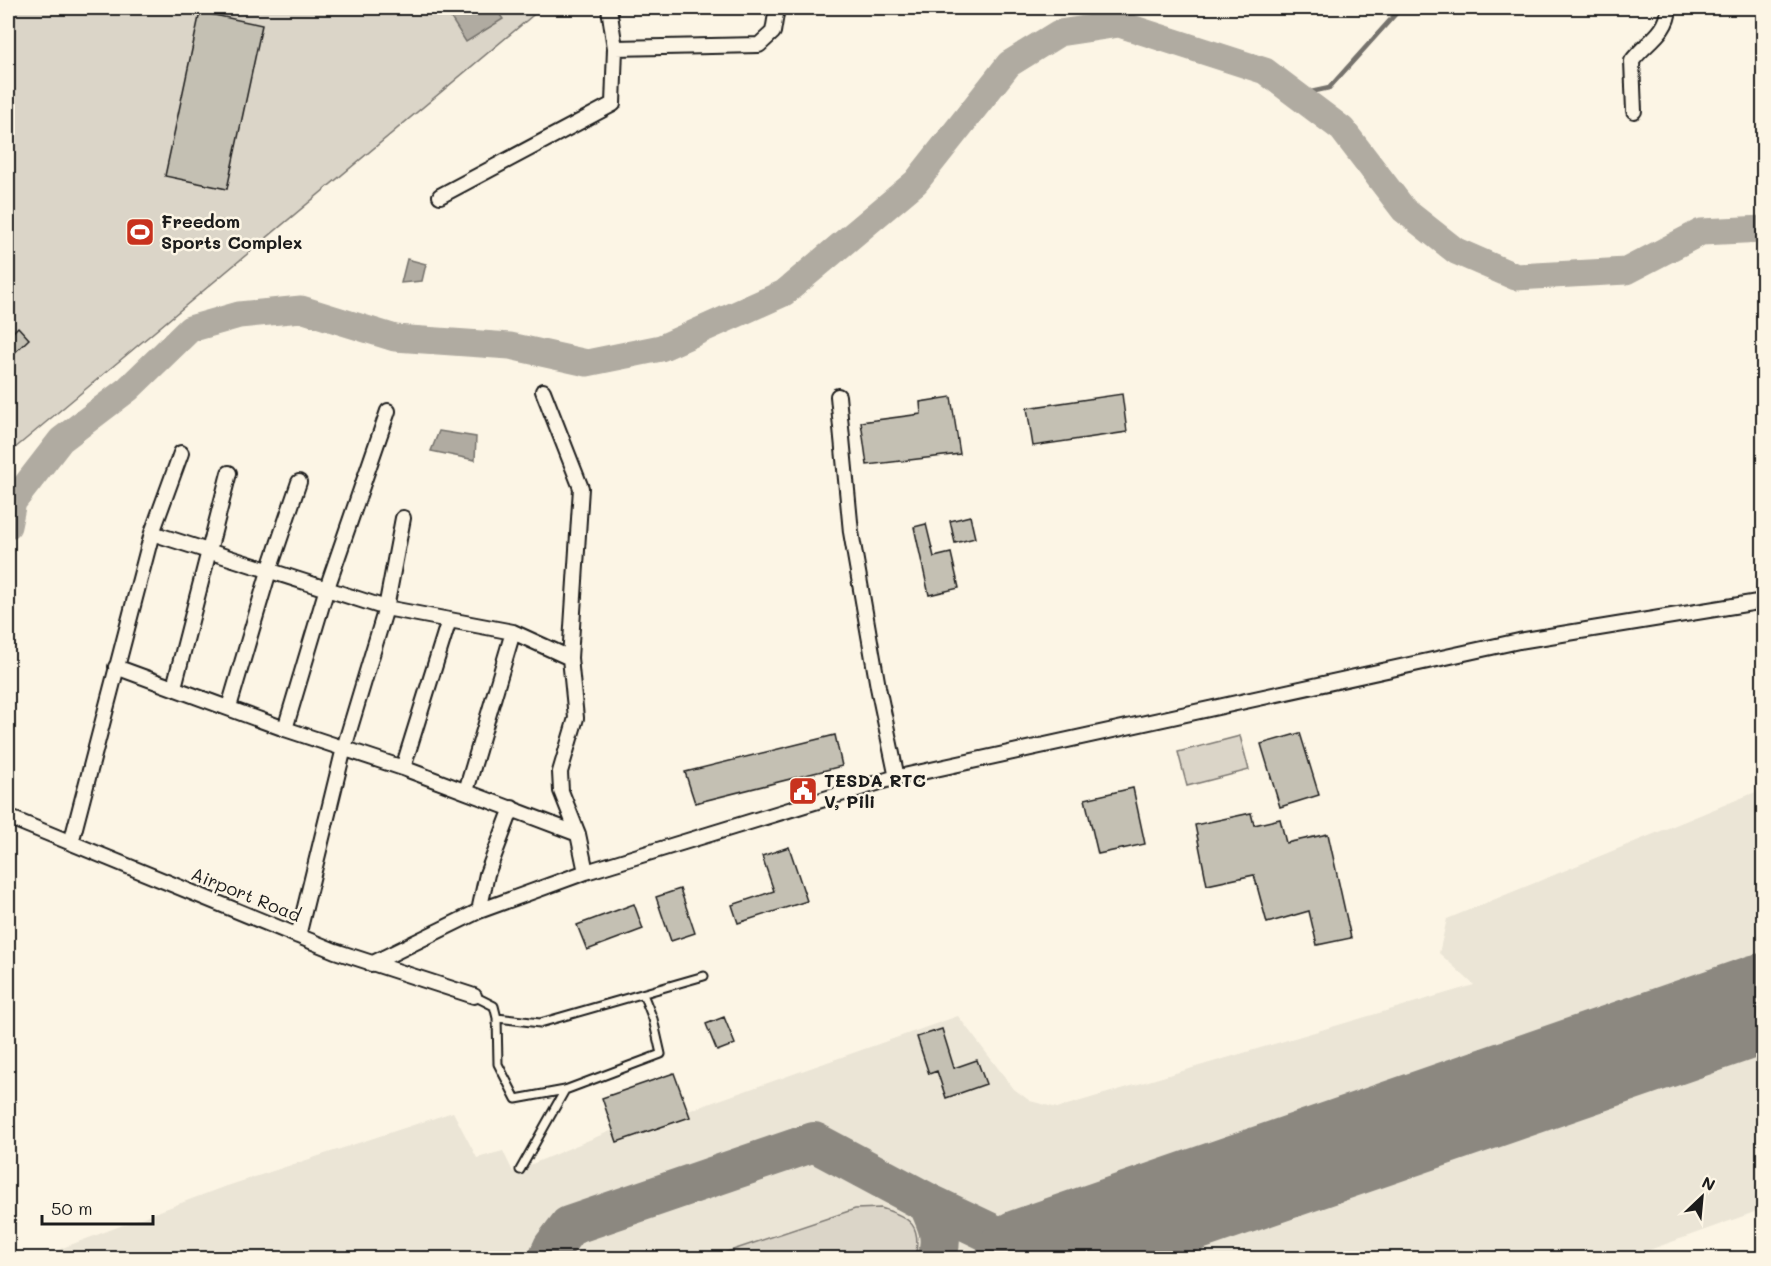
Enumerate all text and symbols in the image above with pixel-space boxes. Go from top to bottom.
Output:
place label: Freedom Sports Complex [161,209,302,254]
sports icon: Freedom Sports Complex [124,216,156,248]
place label: TESDA RTC V, Pili [824,768,926,813]
public building icon: TESDA RTC V, Pili [787,775,819,807]
street label: Airport Road [188,861,305,927]
north arrow [1672,1167,1732,1227]
text: N [1699,1171,1719,1195]
scale bar [42,1188,153,1226]
text: 50 m [51,1196,93,1220]

